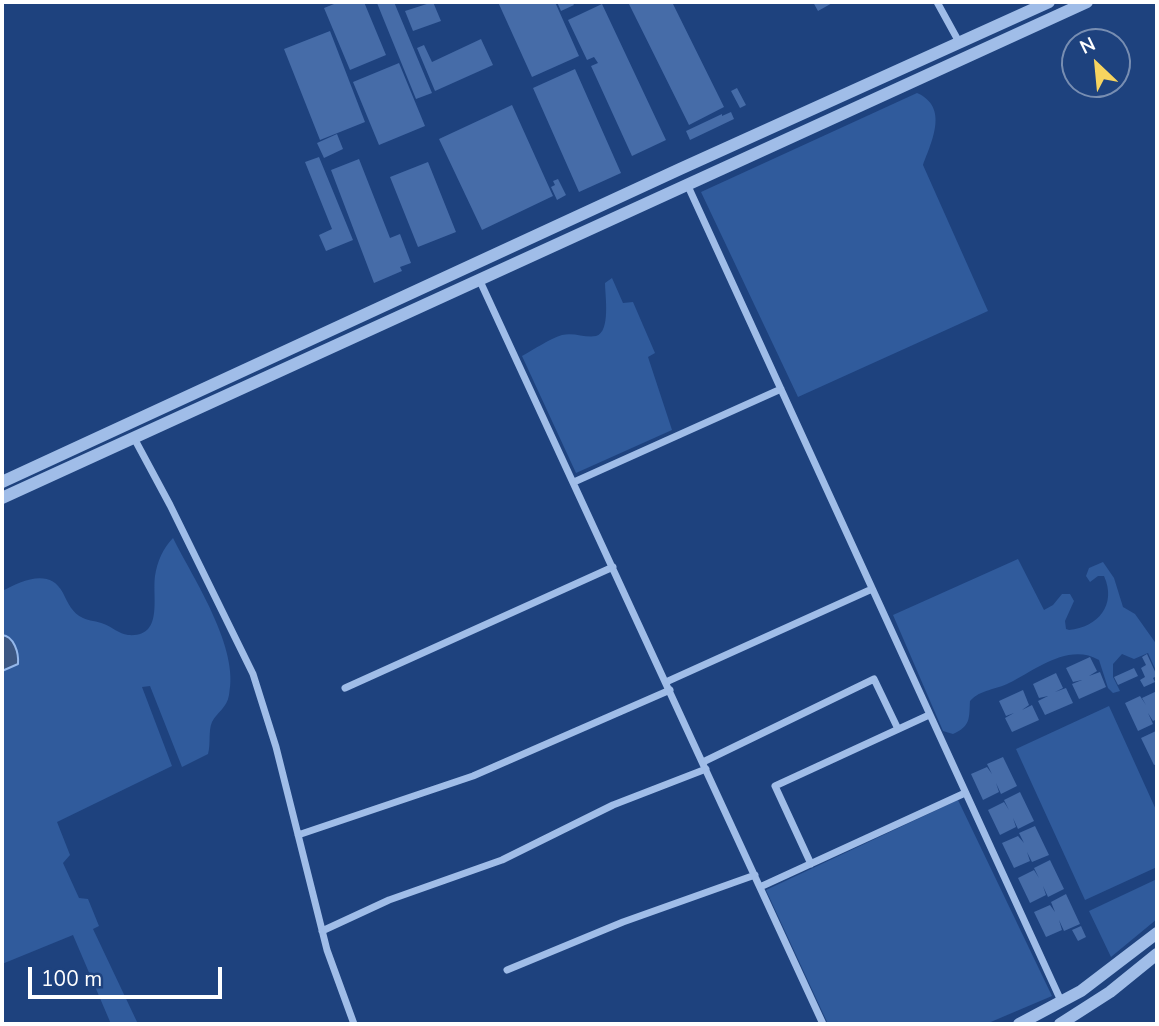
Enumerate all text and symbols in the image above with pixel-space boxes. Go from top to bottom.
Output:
north arrow [1061,28,1131,98]
text: N [1076,31,1100,61]
scale bar [32,953,226,997]
text: 100 m [41,965,102,993]

